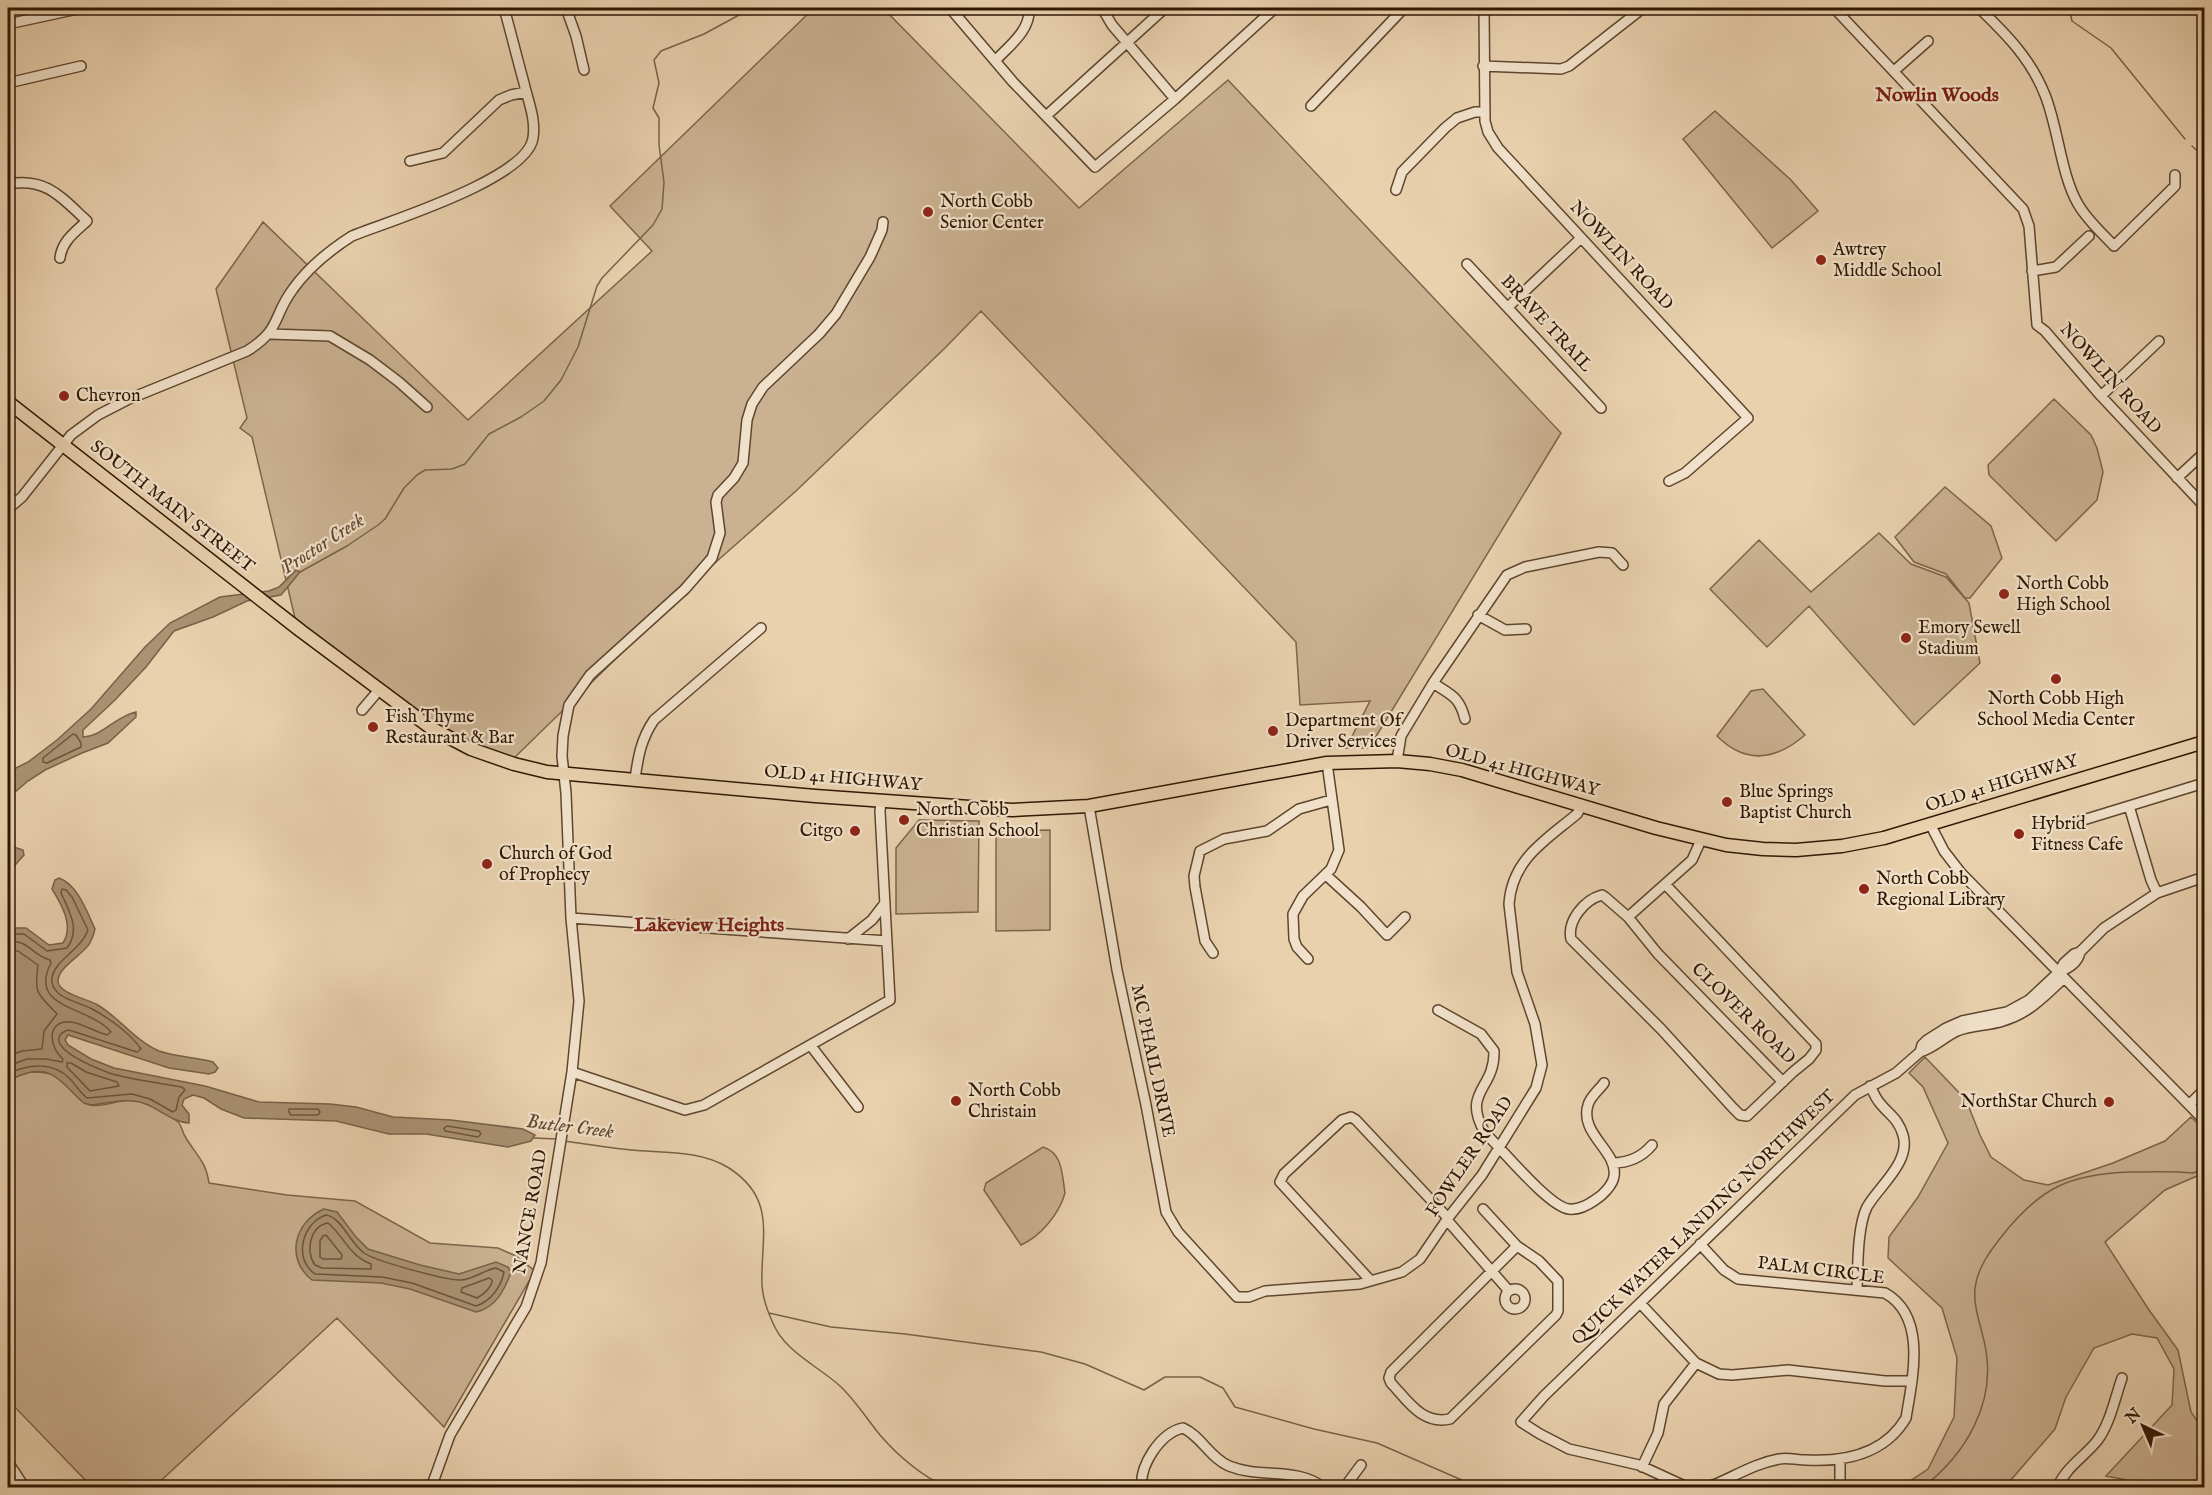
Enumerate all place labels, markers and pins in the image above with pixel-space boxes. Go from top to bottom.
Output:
place label: North Cobb Senior Center [940,191,1044,235]
marker: North Cobb Senior Center [921,205,935,219]
place label: Awtrey Middle School [1832,239,1942,283]
marker: Awtrey Middle School [1814,253,1828,267]
place label: Chevron [76,385,141,408]
marker: Chevron [57,389,71,403]
place label: North Cobb High School [2016,573,2110,617]
marker: North Cobb High School [1997,587,2011,601]
place label: Emory Sewell Stadium [1918,617,2021,661]
marker: Emory Sewell Stadium [1899,631,1913,645]
marker: North Cobb High School Media Center [2049,672,2063,686]
place label: North Cobb High School Media Center [1977,688,2135,732]
place label: Fish Thyme Restaurant & Bar [385,706,515,750]
place label: Department Of Driver Services [1285,710,1405,754]
marker: Fish Thyme Restaurant & Bar [366,720,380,734]
marker: Department Of Driver Services [1266,724,1280,738]
place label: Blue Springs Baptist Church [1739,781,1852,825]
marker: Blue Springs Baptist Church [1720,795,1734,809]
place label: North Cobb Christian School [916,799,1039,843]
marker: North Cobb Christian School [897,813,911,827]
place label: Hybrid Fitness Cafe [2031,813,2123,857]
place label: Citgo [800,820,843,843]
marker: Citgo [848,824,862,838]
marker: Hybrid Fitness Cafe [2012,827,2026,841]
place label: Church of God of Prophecy [499,843,613,887]
marker: Church of God of Prophecy [480,857,494,871]
place label: North Cobb Regional Library [1876,868,2005,912]
marker: North Cobb Regional Library [1857,882,1871,896]
place label: North Cobb Christain [968,1080,1061,1124]
place label: NorthStar Church [1961,1091,2097,1114]
marker: North Cobb Christain [949,1094,963,1108]
marker: NorthStar Church [2102,1095,2116,1109]

